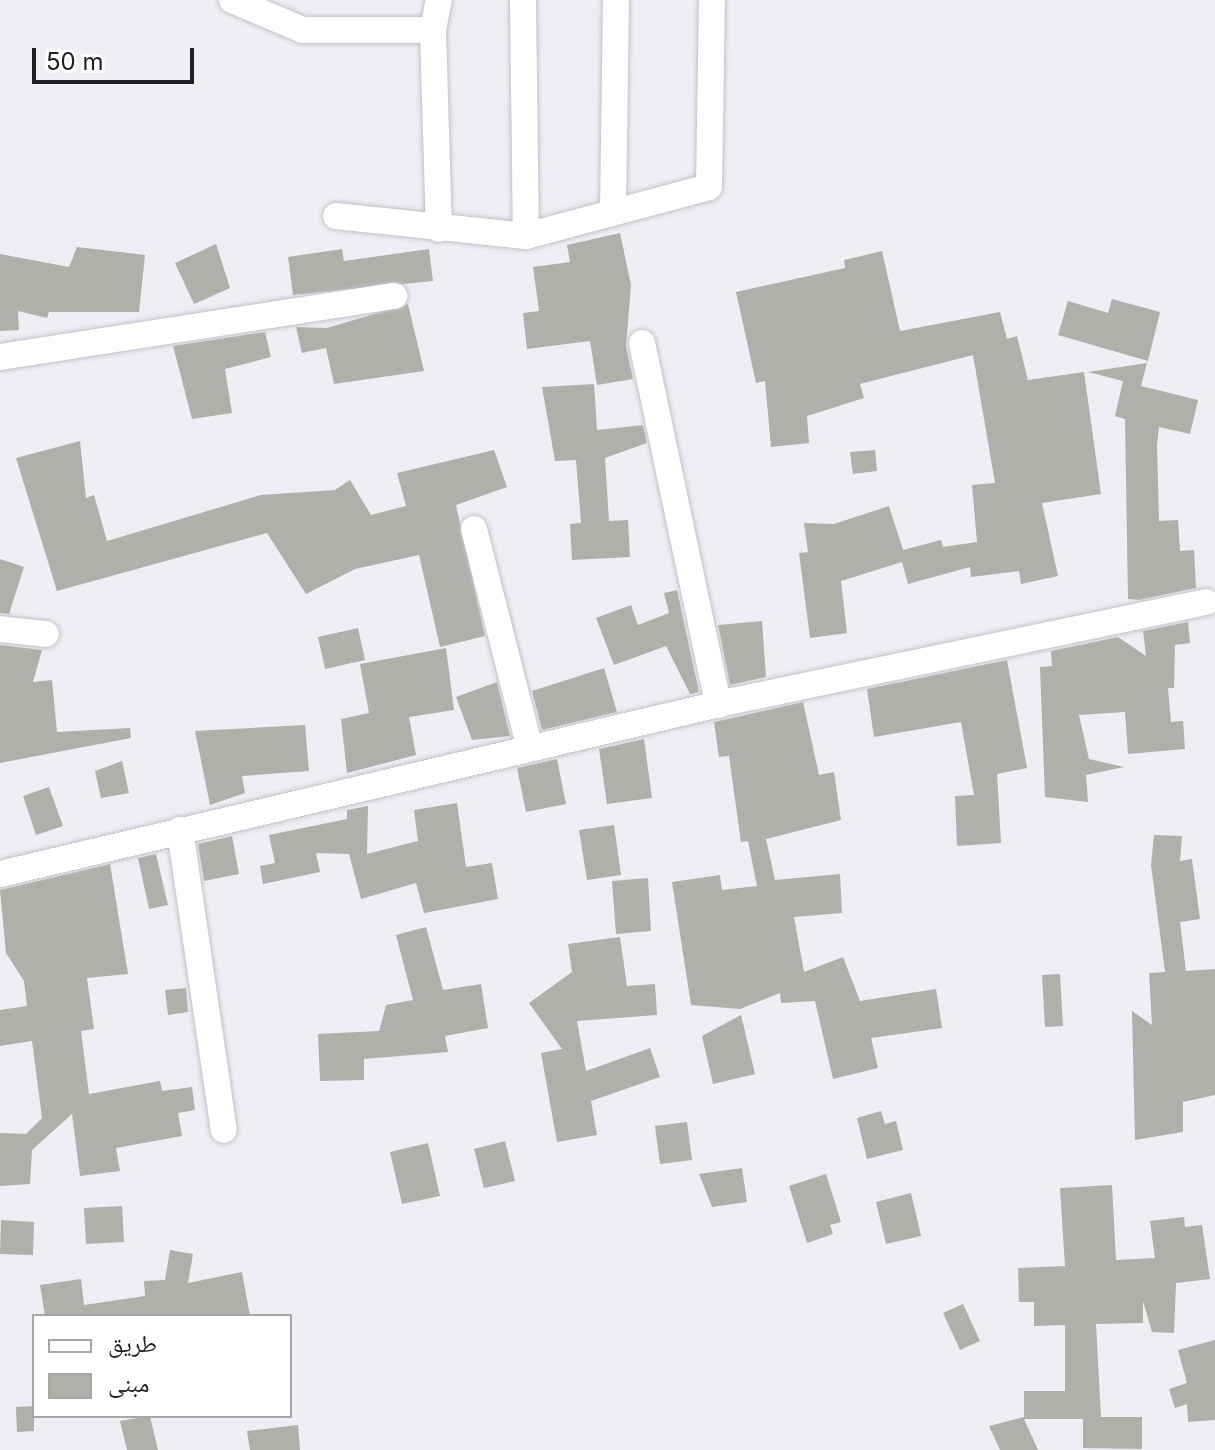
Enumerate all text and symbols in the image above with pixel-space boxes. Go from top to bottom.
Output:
scale bar [36,32,198,82]
text: 50 m [46,47,104,76]
legend [32,1314,292,1418]
text: طريق [108,1329,157,1358]
text: مبنى [108,1369,149,1398]

